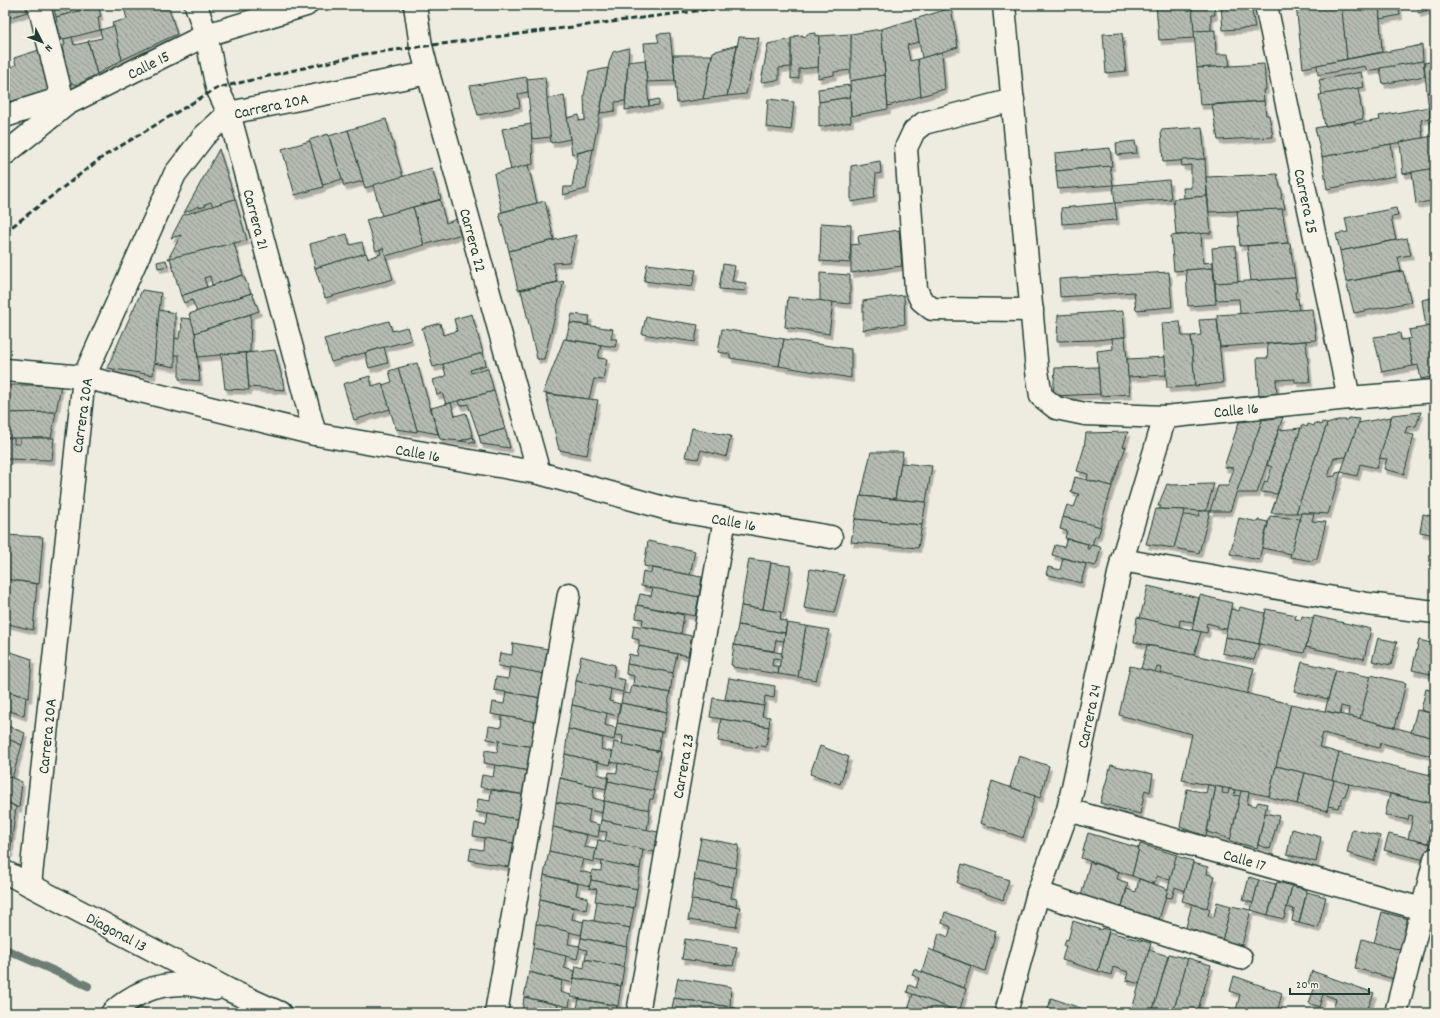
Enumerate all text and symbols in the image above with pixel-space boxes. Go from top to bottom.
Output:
north arrow [22,22,62,62]
text: N [40,40,56,55]
street label: Calle 15 [124,46,174,87]
street label: Carrera 20A [232,88,311,127]
street label: Carrera 25 [1286,167,1323,236]
street label: Carrera 21 [235,187,274,253]
street label: Carrera 22 [452,206,491,275]
street label: Carrera 20A [67,376,100,455]
street label: Calle 16 [1213,398,1260,425]
street label: Calle 16 [393,439,442,470]
street label: Calle 16 [709,508,758,539]
street label: Carrera 24 [1072,682,1108,751]
street label: Carrera 20A [33,697,64,775]
street label: Carrera 23 [667,732,701,801]
street label: Calle 17 [1220,844,1268,878]
street label: Diagonal 13 [81,908,150,959]
scale bar [1290,970,1369,996]
text: 20 m [1296,977,1319,994]

